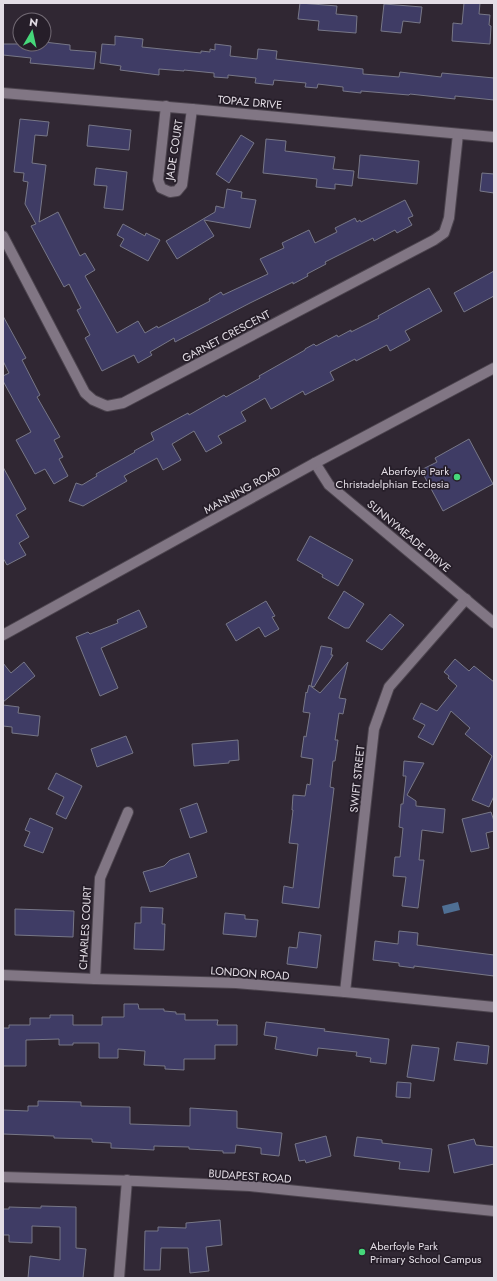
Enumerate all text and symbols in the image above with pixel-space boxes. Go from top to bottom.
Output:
north arrow [12,12,52,52]
text: N [28,14,39,31]
street label: TOPAZ DRIVE [217,91,283,113]
street label: JADE COURT [161,119,187,183]
street label: GARNET CRESCENT [179,306,273,366]
street label: MANNING ROAD [201,462,284,518]
place label: Aberfoyle Park Christadelphian Ecclesia [336,463,449,492]
marker: Aberfoyle Park Christadelphian Ecclesia [452,472,462,482]
street label: SUNNYMEADE DRIVE [364,496,454,576]
street label: SWIFT STREET [346,744,368,814]
street label: CHARLES COURT [75,886,95,970]
street label: LONDON ROAD [210,962,291,984]
street label: BUDAPEST ROAD [208,1165,293,1187]
place label: Aberfoyle Park Primary School Campus [370,1238,482,1267]
marker: Aberfoyle Park Primary School Campus [357,1247,367,1257]

